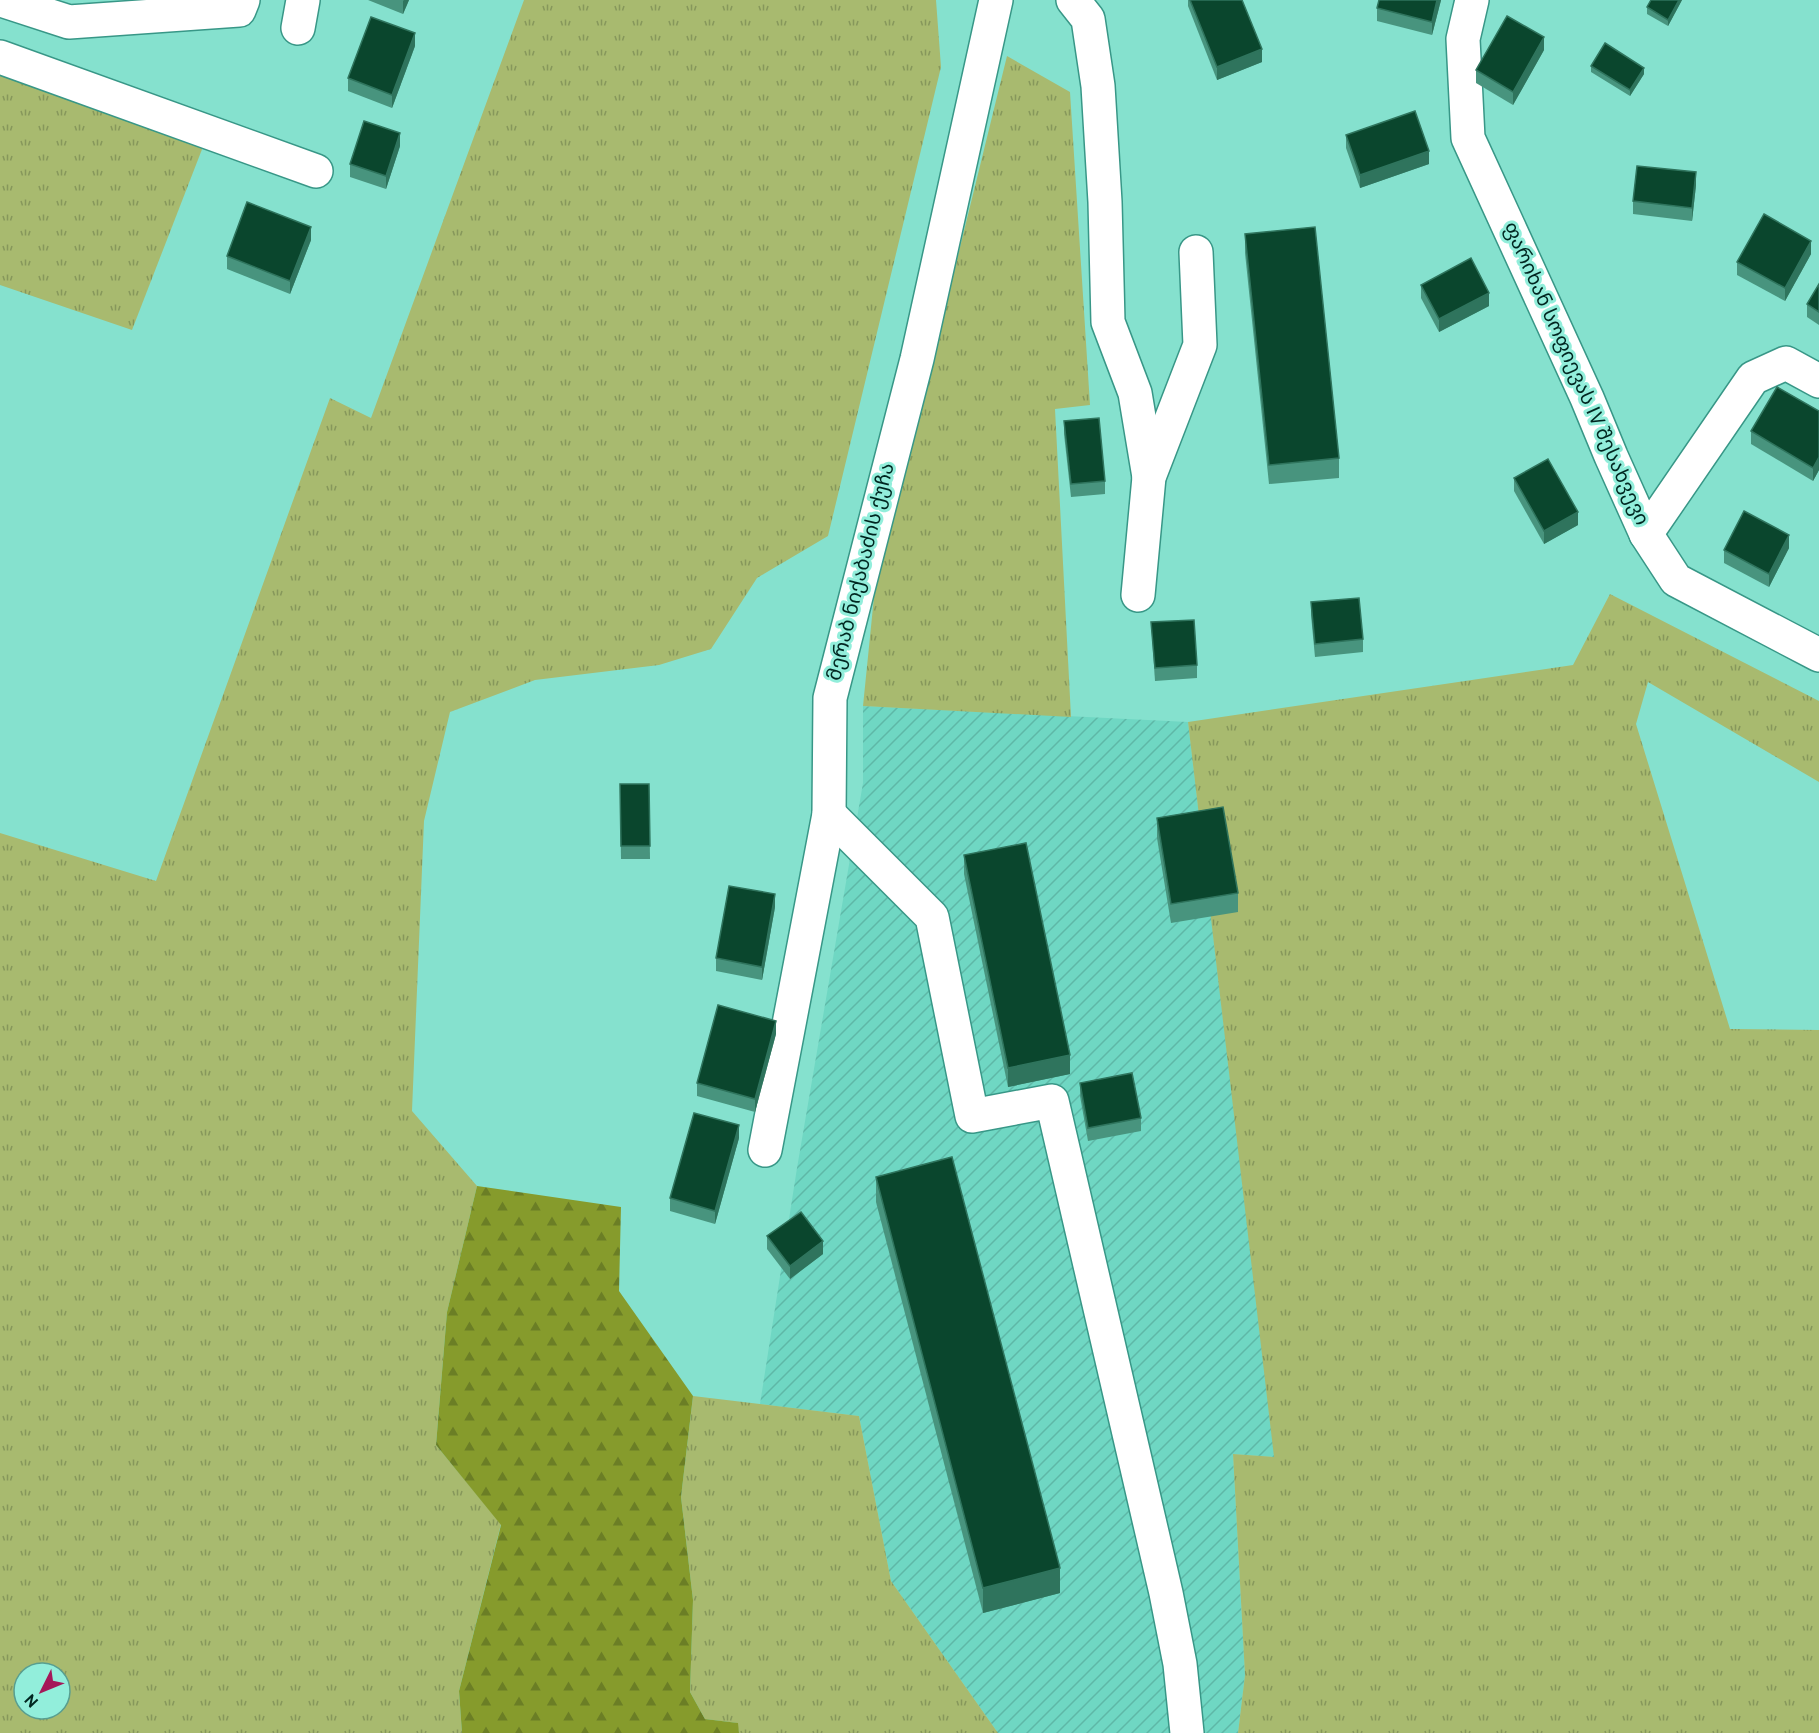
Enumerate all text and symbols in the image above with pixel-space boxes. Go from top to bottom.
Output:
street label: ფარიხან სოფიევას IV შესახვევი [1496,218,1654,530]
street label: მერაბ ნიქაბაძის ქუჩა [822,460,902,684]
north arrow [12,1661,72,1721]
text: N [21,1689,44,1711]

